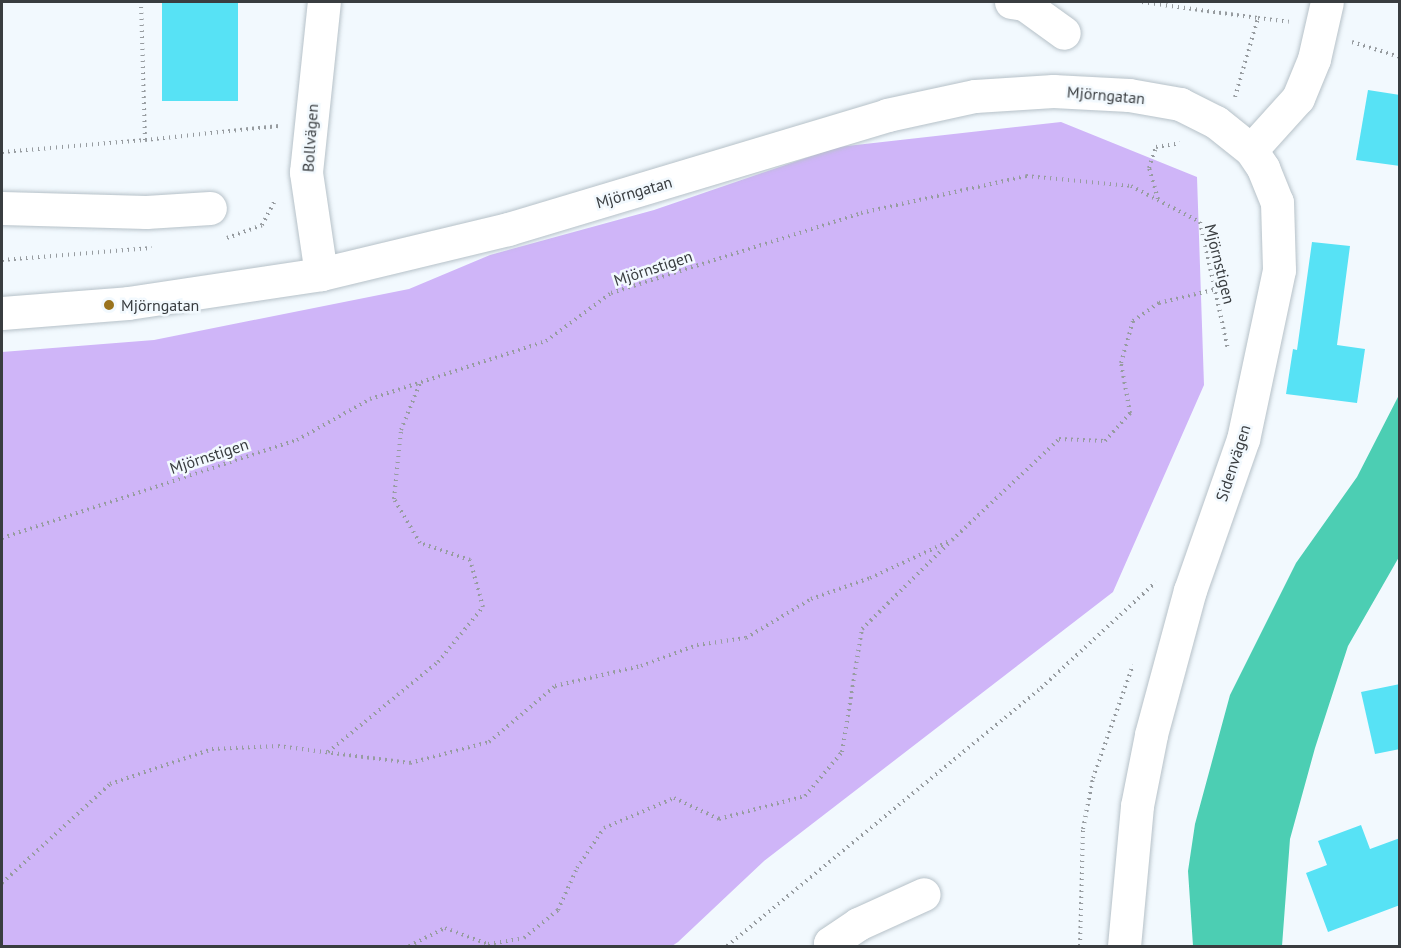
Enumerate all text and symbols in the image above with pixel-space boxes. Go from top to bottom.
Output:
street label: Mjörngatan [1066,82,1146,108]
street label: Bollvägen [298,103,322,173]
street label: Mjörngatan [594,172,674,212]
street label: Mjörnstigen [1201,222,1239,306]
street label: Mjörnstigen [611,246,695,290]
place label: Mjörngatan [121,295,199,315]
marker: Mjörngatan [102,298,116,312]
street label: Sidenvägen [1212,422,1254,504]
street label: Mjörnstigen [167,434,251,478]

